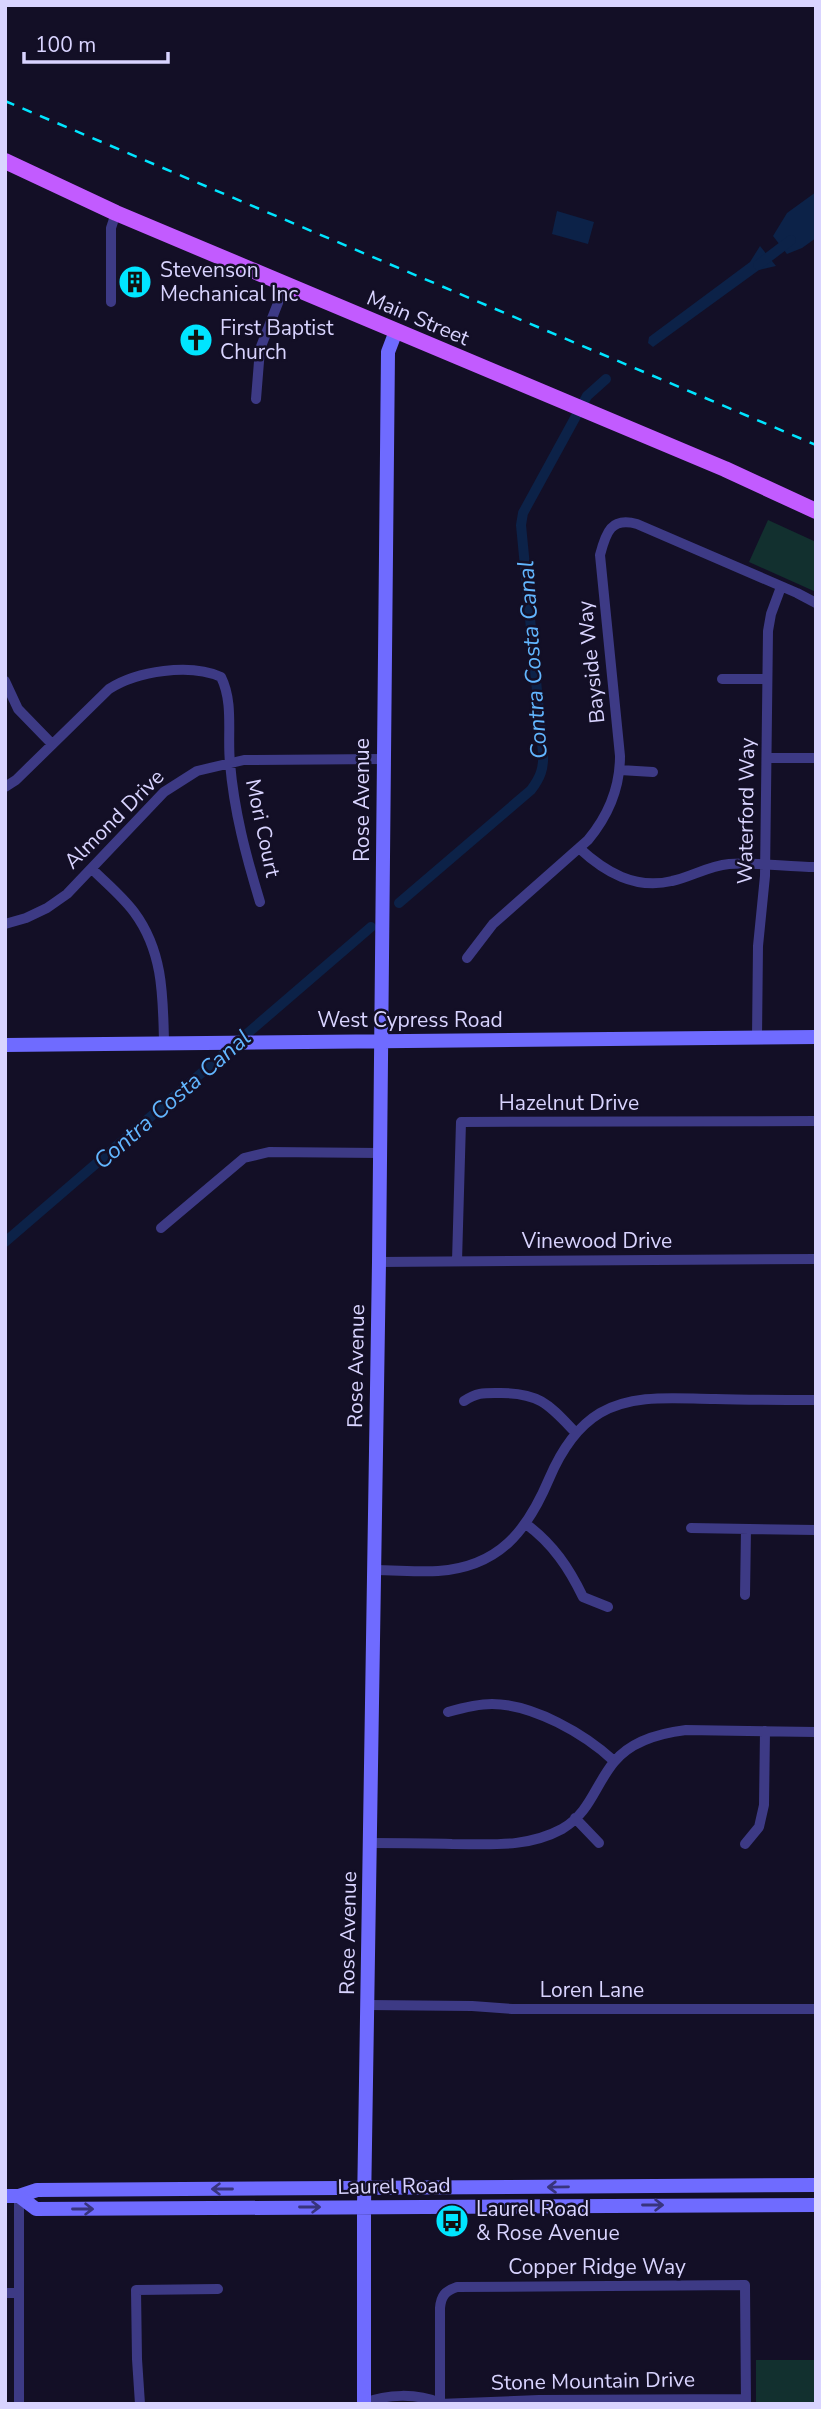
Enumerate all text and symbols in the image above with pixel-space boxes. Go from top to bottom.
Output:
scale bar [24,21,168,65]
text: 100 m [35,31,96,59]
place label: Stevenson Mechanical Inc [160,256,298,308]
building icon: Stevenson Mechanical Inc [116,263,154,301]
street label: Main Street [363,284,474,352]
place label: First Baptist Church [220,314,334,366]
church icon: First Baptist Church [177,321,215,359]
water label: Contra Costa Canal [510,560,555,760]
street label: Bayside Way [571,599,611,725]
street label: Waterford Way [731,737,761,885]
street label: Rose Avenue [348,738,376,862]
street label: Almond Drive [58,763,170,875]
street label: Mori Court [239,776,287,880]
street label: West Cypress Road [317,1006,503,1034]
water label: Contra Costa Canal [87,1022,257,1176]
street label: Hazelnut Drive [499,1089,639,1117]
street label: Vinewood Drive [521,1227,672,1255]
street label: Rose Avenue [341,1304,371,1428]
street label: Rose Avenue [333,1871,363,1995]
street label: Loren Lane [540,1976,644,2004]
street label: Laurel Road [337,2171,451,2201]
one-way arrow [547,2180,570,2194]
one-way arrow [211,2182,234,2196]
place label: Laurel Road & Rose Avenue [476,2195,620,2247]
one-way arrow [641,2199,664,2212]
one-way arrow [299,2201,322,2214]
one-way arrow [71,2202,94,2215]
bus stop icon: Laurel Road & Rose Avenue [433,2202,471,2240]
street label: Copper Ridge Way [508,2253,686,2281]
street label: Stone Mountain Drive [491,2365,695,2397]

